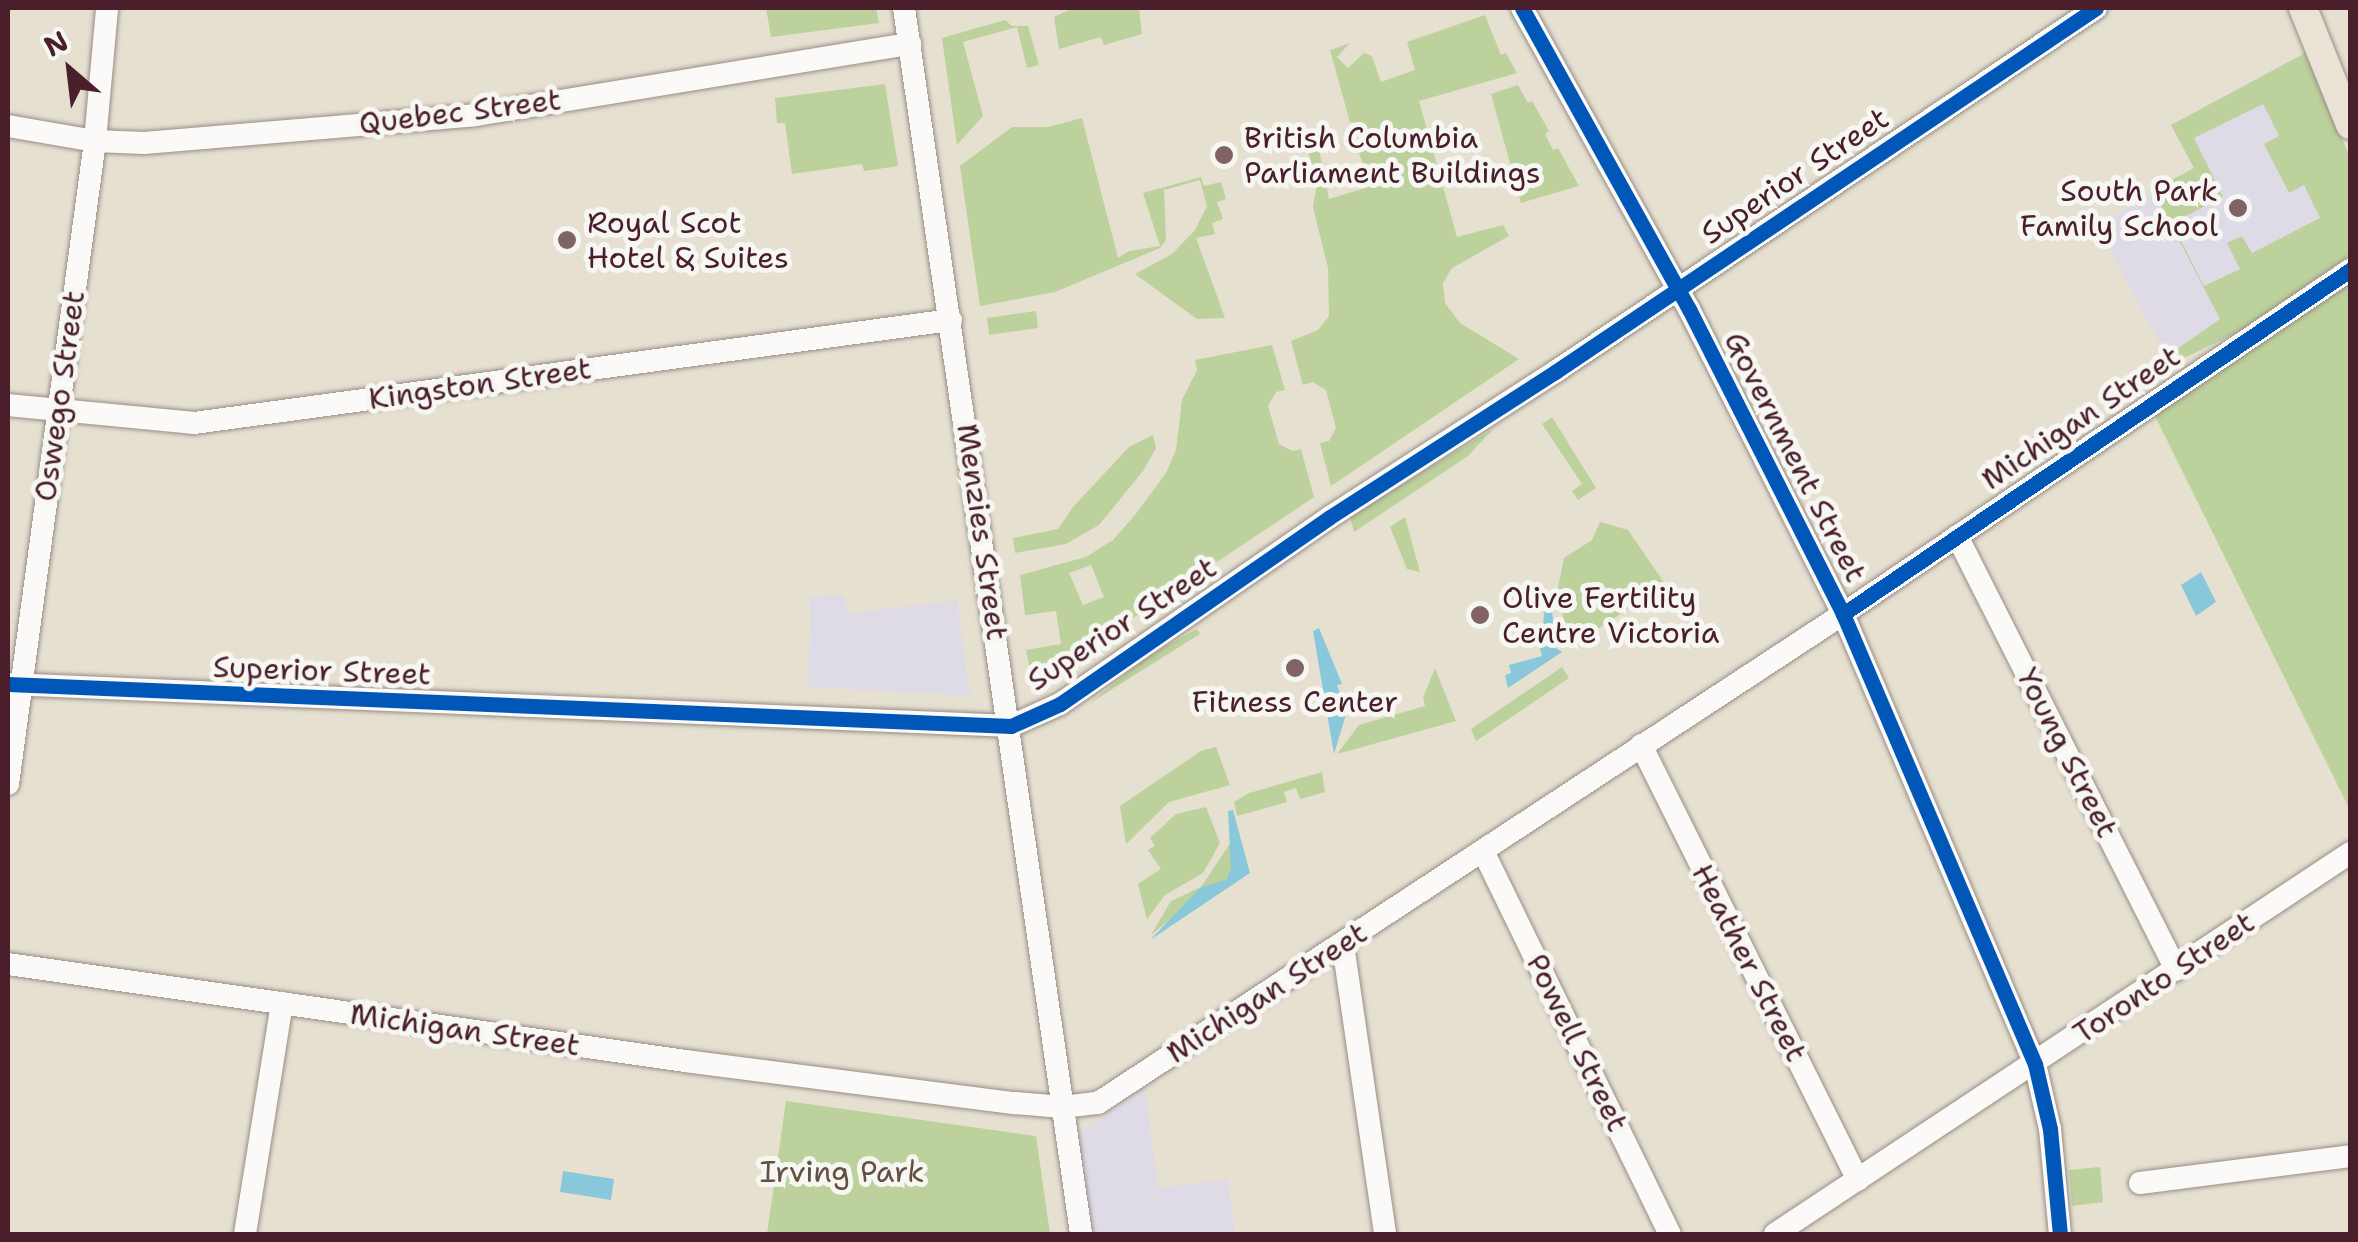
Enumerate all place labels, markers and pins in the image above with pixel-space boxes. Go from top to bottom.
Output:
place label: British Columbia Parliament Buildings [1244,120,1540,190]
marker: British Columbia Parliament Buildings [1213,144,1235,166]
place label: South Park Family School [2020,173,2218,244]
marker: South Park Family School [2227,197,2249,219]
place label: Royal Scot Hotel & Suites [587,205,789,276]
marker: Royal Scot Hotel & Suites [556,229,578,251]
place label: Olive Fertility Centre Victoria [1502,580,1719,650]
marker: Olive Fertility Centre Victoria [1467,602,1493,628]
marker: Fitness Center [1284,657,1306,679]
place label: Fitness Center [1192,684,1398,720]

